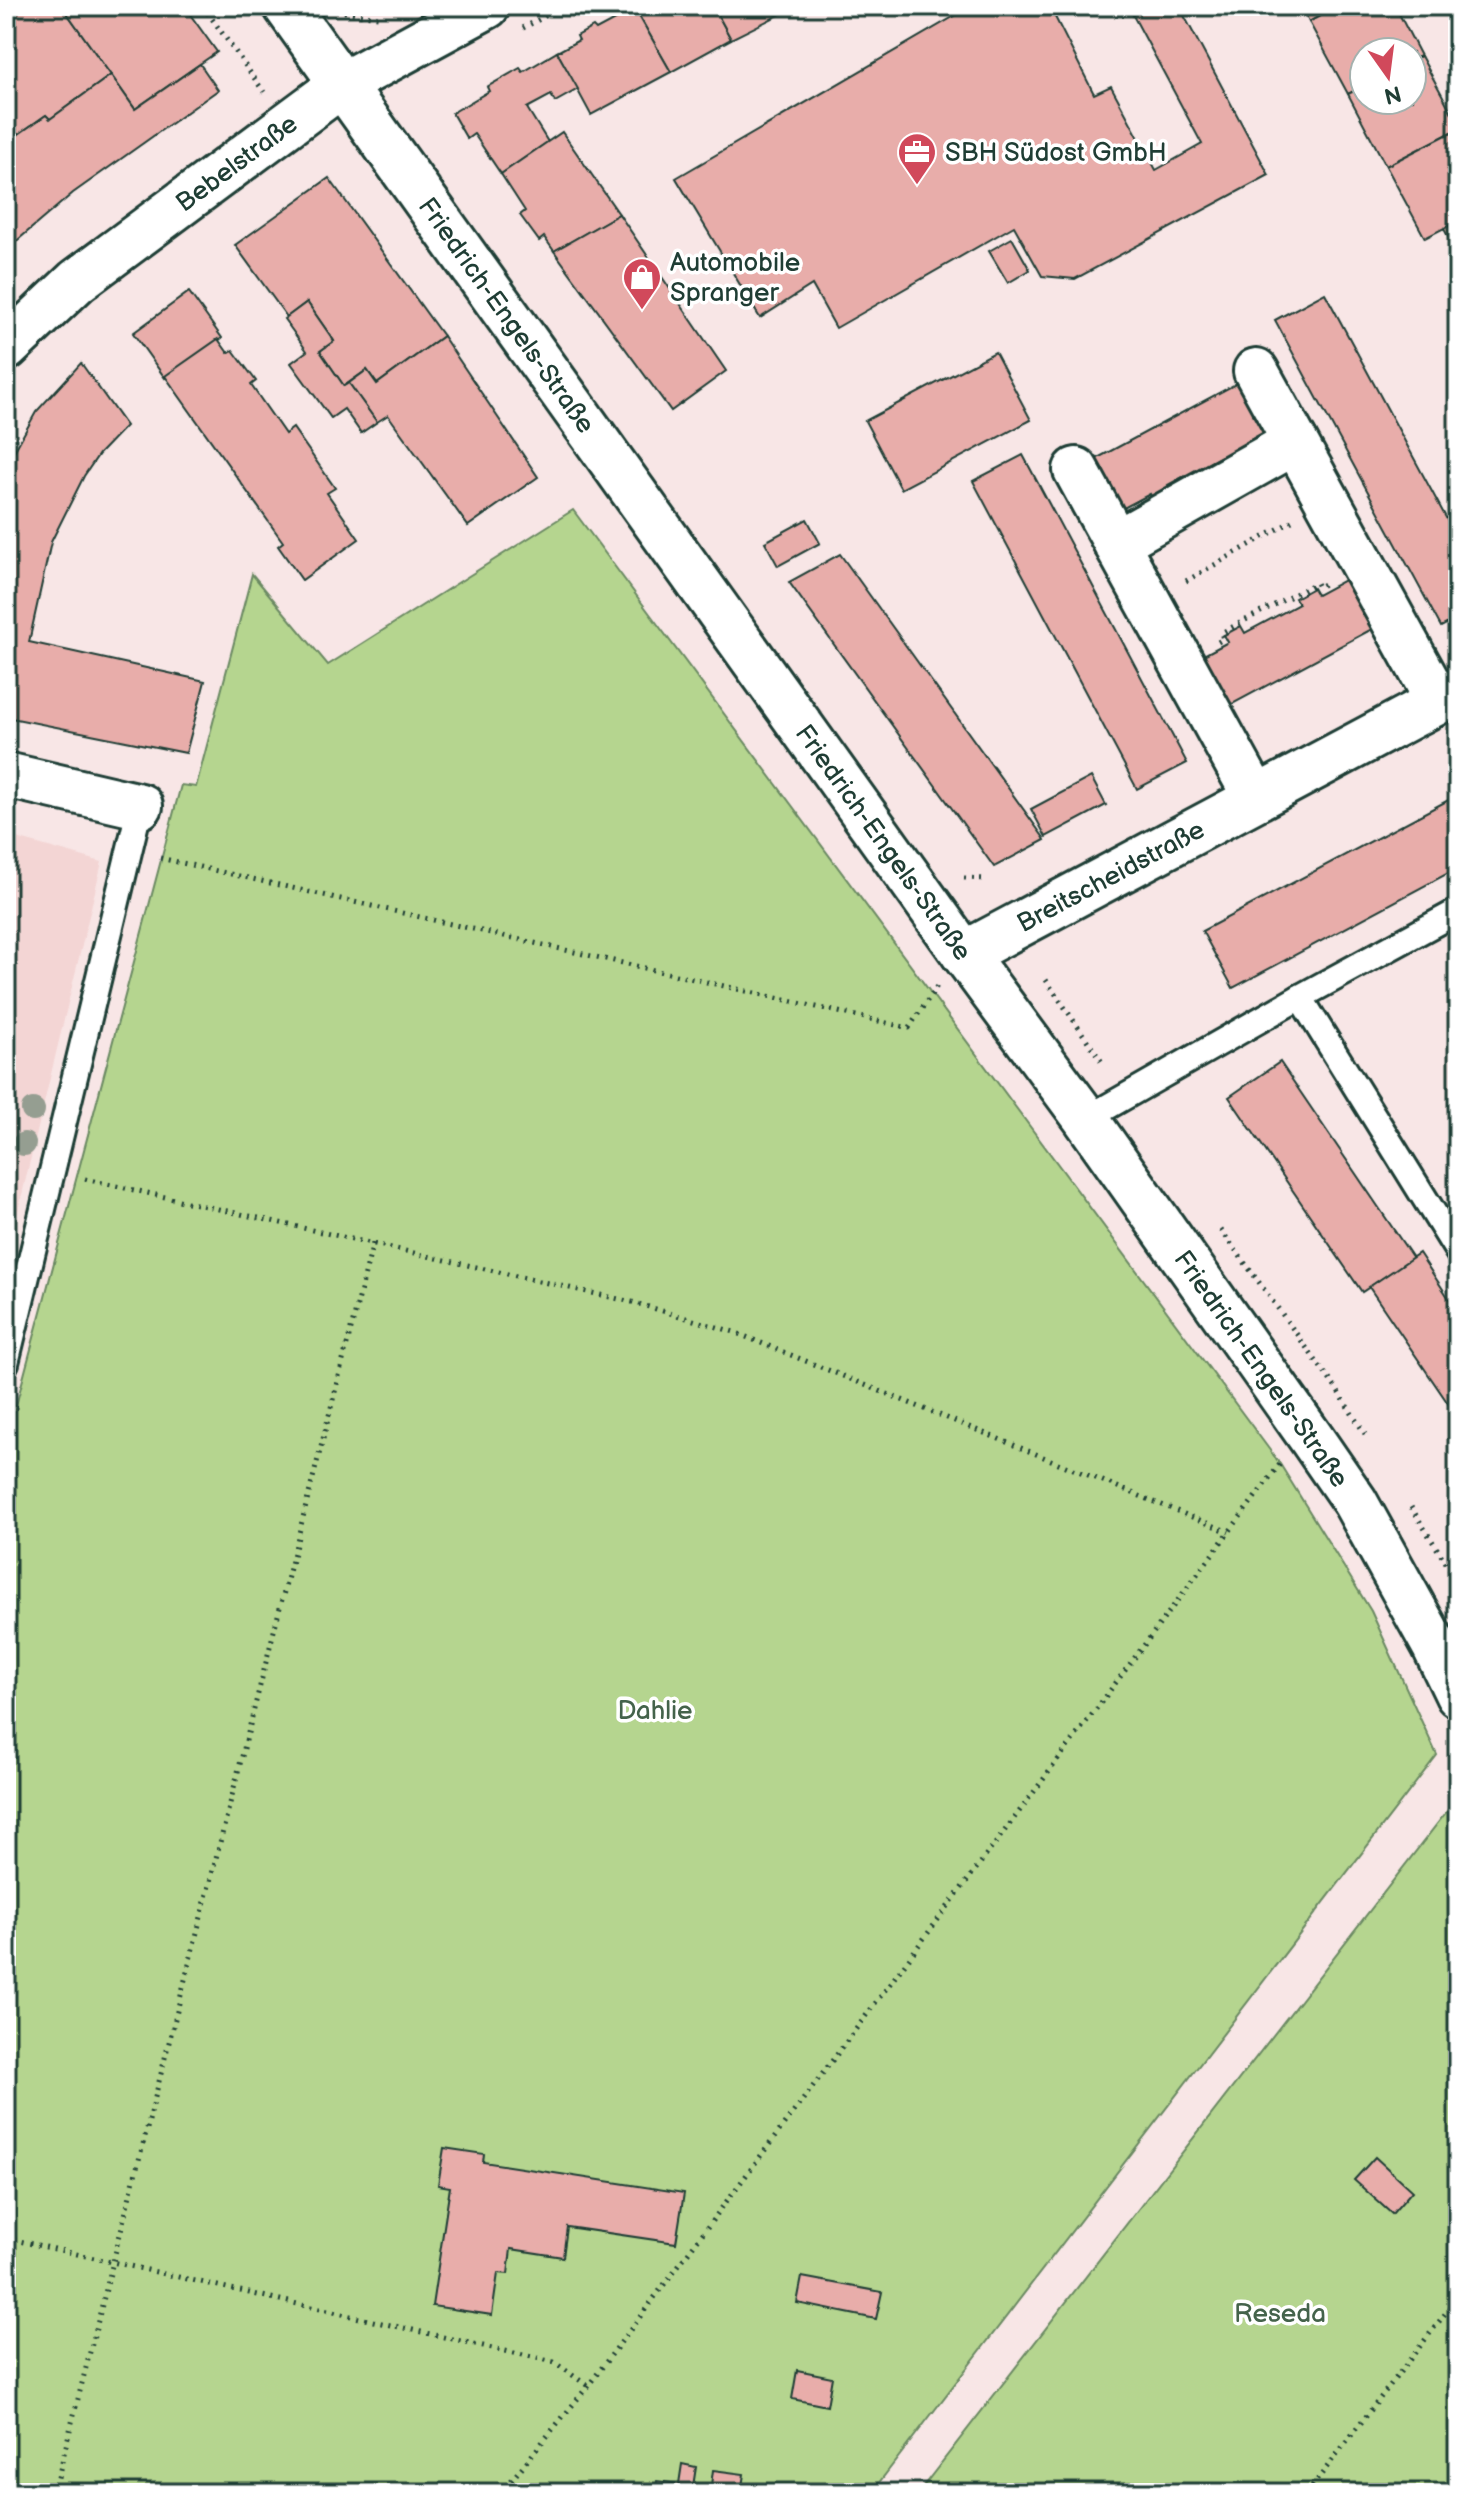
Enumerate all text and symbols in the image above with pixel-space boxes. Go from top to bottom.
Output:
north arrow [1348,36,1428,116]
text: N [1381,79,1404,109]
street label: Bebelstraße [170,109,304,219]
office icon: SBH Südost GmbH [896,131,938,186]
place label: SBH Südost GmbH [945,138,1167,169]
street label: Friedrich-Engels-Straße [411,192,601,440]
place label: Automobile Spranger [670,248,800,309]
shop icon: Automobile Spranger [621,256,663,311]
street label: Friedrich-Engels-Straße [788,719,978,967]
street label: Breitscheidstraße [1012,815,1210,940]
street label: Friedrich-Engels-Straße [1167,1245,1354,1494]
park label: Dahlie [618,1696,692,1727]
park label: Reseda [1234,2299,1326,2330]

